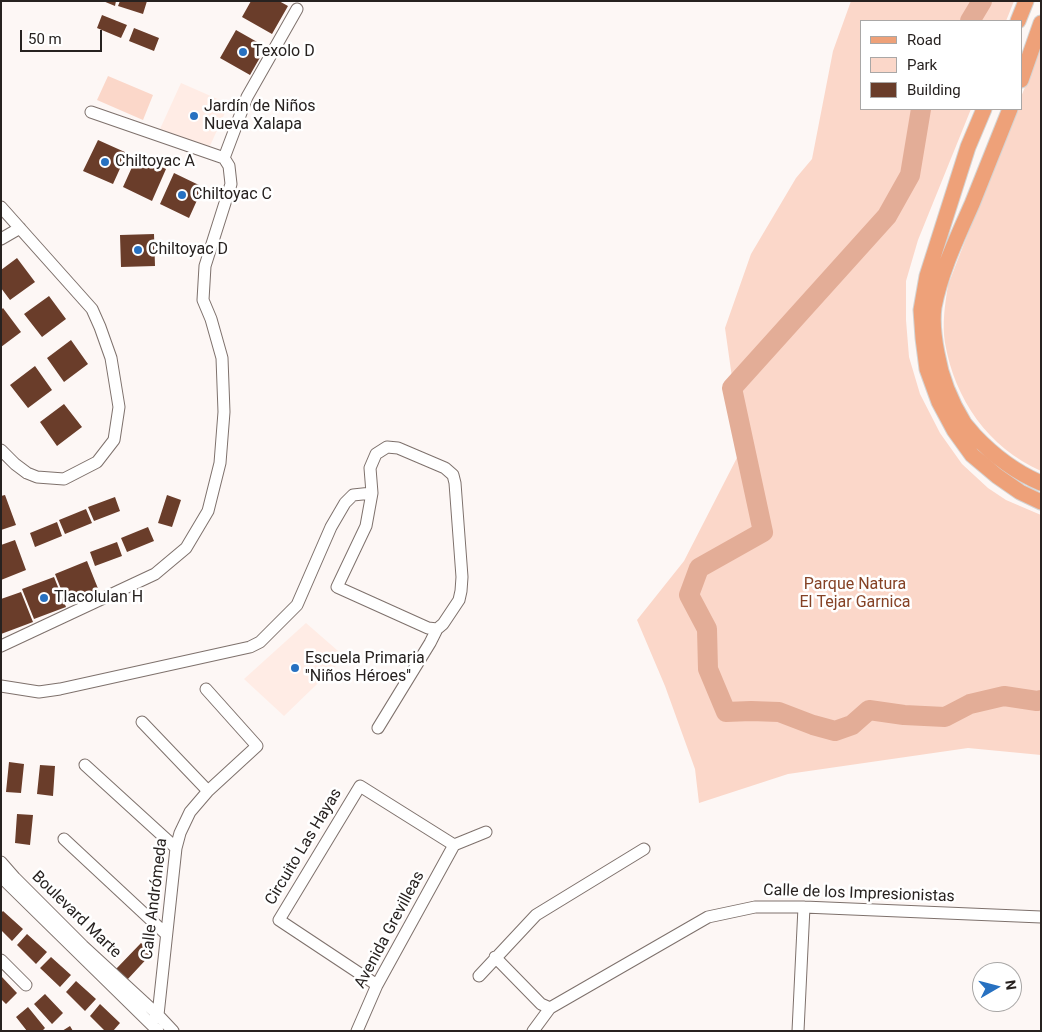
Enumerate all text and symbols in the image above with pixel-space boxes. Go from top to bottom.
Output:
scale bar [22,20,105,52]
legend [860,20,1022,110]
text: 50 m [28,30,62,48]
text: Road [907,31,941,49]
place label: Texolo D [253,42,315,62]
marker: Texolo D [237,46,249,58]
text: Park [907,56,937,74]
text: Building [907,81,961,99]
place label: Jardín de Niños Nueva Xalapa [204,97,316,135]
marker: Jardín de Niños Nueva Xalapa [188,110,200,122]
place label: Chiltoyac A [115,152,195,172]
marker: Chiltoyac A [99,156,111,168]
place label: Chiltoyac C [192,185,272,205]
marker: Chiltoyac C [176,189,188,201]
place label: Chiltoyac D [148,240,228,260]
marker: Chiltoyac D [132,244,144,256]
park label: Parque Natura El Tejar Garnica [800,575,910,613]
place label: Tlacolulan H [54,588,143,608]
marker: Tlacolulan H [38,592,50,604]
place label: Escuela Primaria ''Niños Héroes'' [305,649,425,687]
marker: Escuela Primaria ''Niños Héroes'' [289,662,301,674]
street label: Circuito Las Hayas [262,785,346,909]
street label: Calle Andrómeda [138,837,172,961]
street label: Boulevard Marte [27,867,125,963]
street label: Avenida Grevilleas [351,868,429,992]
street label: Calle de los Impresionistas [763,881,955,907]
north arrow [972,962,1022,1012]
text: N [1002,979,1019,991]

